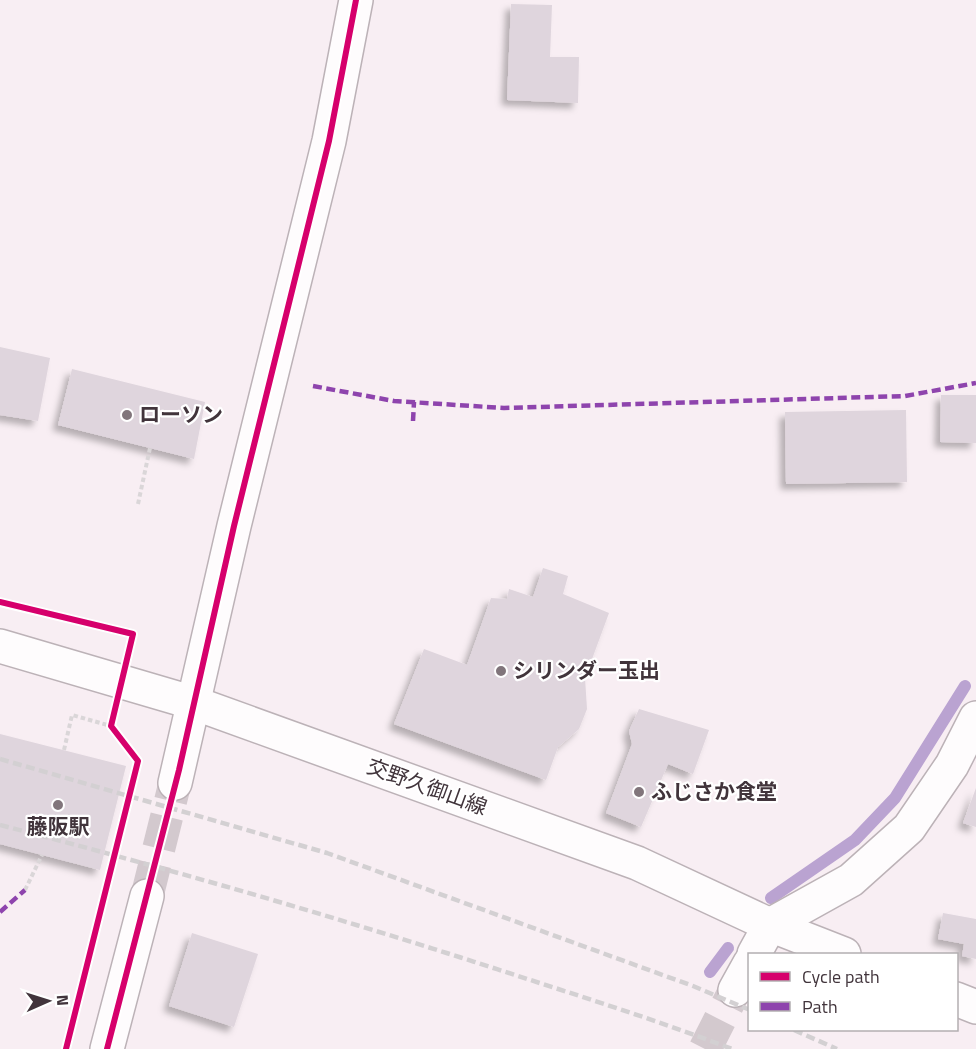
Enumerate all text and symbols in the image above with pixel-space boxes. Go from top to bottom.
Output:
place label: ローソン [139,398,223,430]
marker: ローソン [120,408,134,422]
place label: シリンダー玉出 [513,654,660,686]
marker: シリンダー玉出 [494,664,508,678]
street label: 交野久御山線 [363,749,492,823]
place label: ふじさか食堂 [651,775,777,807]
marker: ふじさか食堂 [632,785,646,799]
marker: 藤阪駅 [51,798,65,812]
place label: 藤阪駅 [27,810,90,842]
legend [748,953,958,1031]
text: Cycle path [802,963,880,990]
north arrow [18,971,78,1031]
text: Path [802,993,838,1020]
text: N [51,994,75,1006]

